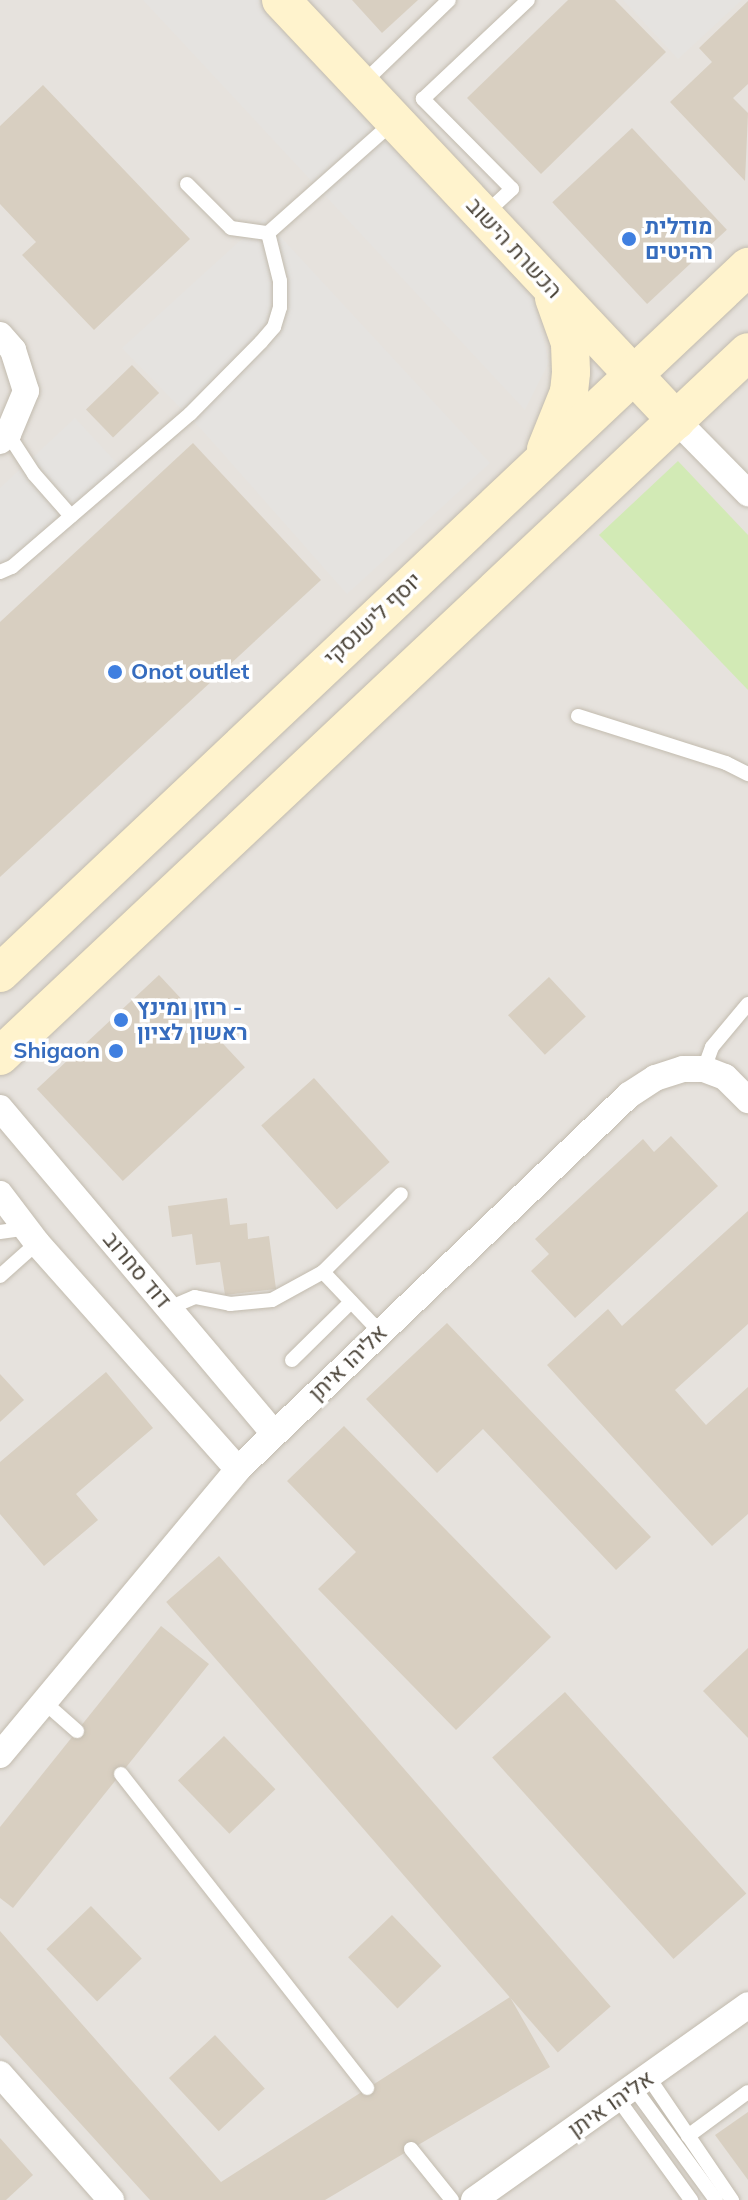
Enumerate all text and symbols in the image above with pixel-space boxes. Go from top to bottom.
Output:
street label: הכשרת הישוב [461,192,567,304]
place label: מודלית רהיטים [645,213,713,264]
marker: מודלית רהיטים [620,230,638,248]
street label: יוסף לישנסקי [319,567,427,671]
place label: Onot outlet [131,659,249,685]
marker: Onot outlet [106,663,124,681]
place label: רוזן ומינץ - ראשון לציון [137,994,248,1046]
marker: רוזן ומינץ - ראשון לציון [112,1011,130,1029]
place label: Shigaon [13,1038,100,1064]
marker: Shigaon [107,1042,125,1060]
street label: דוד סחרוב [98,1227,176,1313]
street label: אליהו איתן [304,1319,392,1407]
street label: אליהו איתן [563,2065,659,2143]

